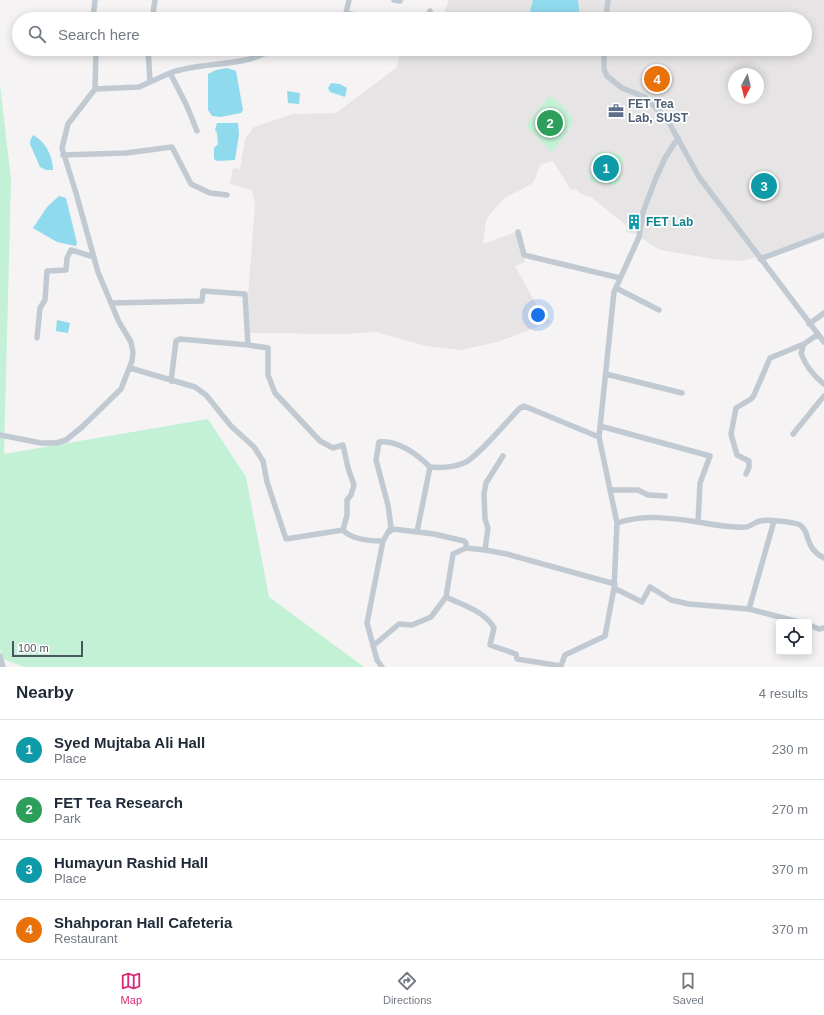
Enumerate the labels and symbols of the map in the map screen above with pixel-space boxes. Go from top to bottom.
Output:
pin: 4 [644,64,670,94]
north arrow [728,68,764,104]
place label: FET Tea Lab, SUST [628,97,689,125]
office icon: FET Tea Lab, SUST [607,102,625,120]
pin: 2 [537,108,563,138]
pin: 1 [593,153,619,183]
pin: 3 [751,171,777,201]
building icon: FET Lab [625,213,643,231]
place label: FET Lab [646,215,693,229]
your location [528,305,548,325]
scale bar [12,639,83,658]

